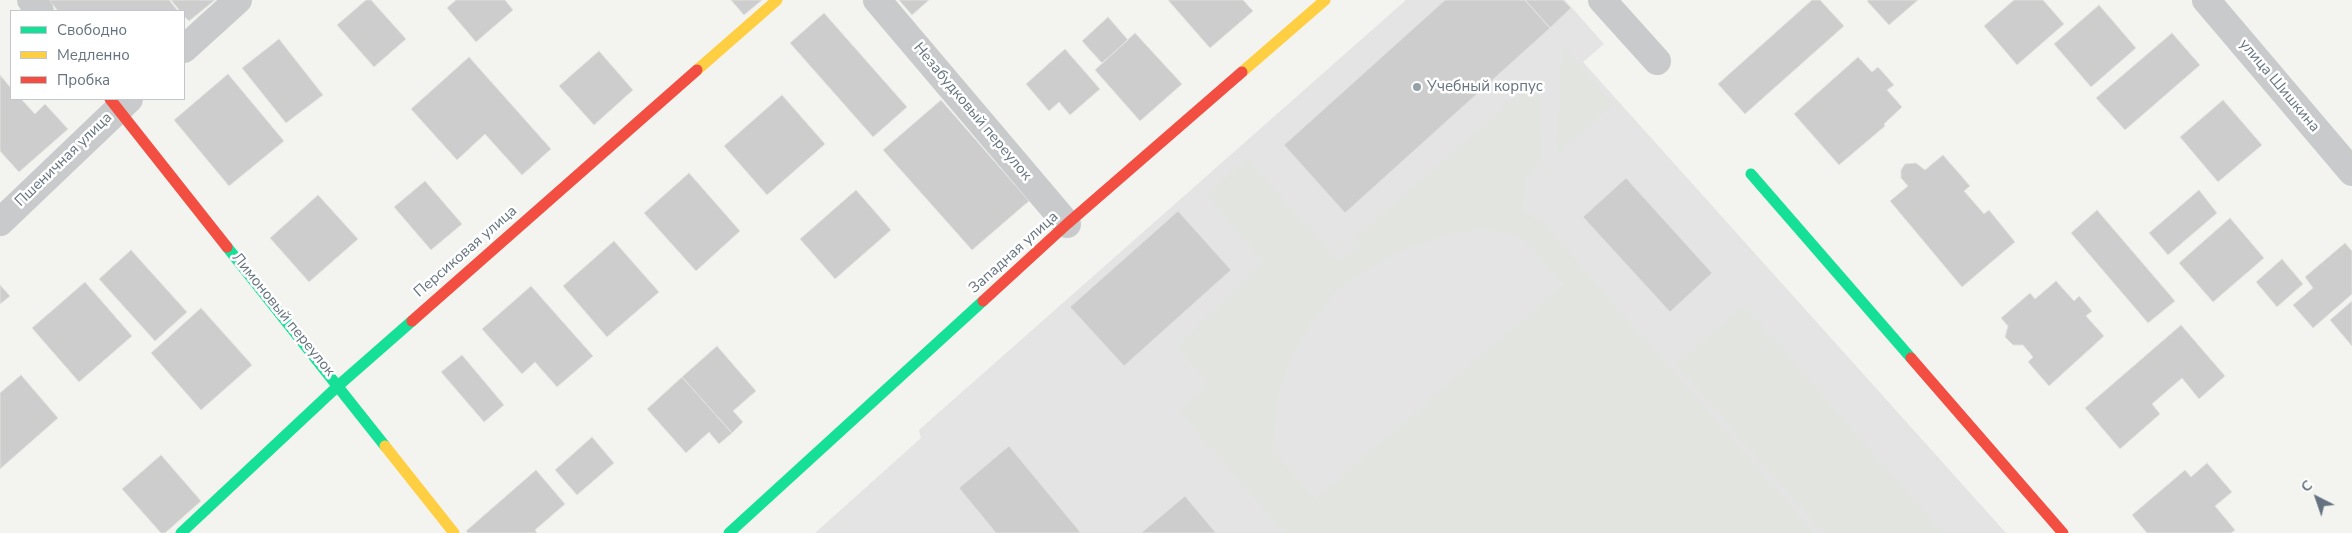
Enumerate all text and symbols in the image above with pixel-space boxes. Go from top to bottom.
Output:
legend [10,10,185,100]
text: Свободно [57,20,127,40]
street label: улица Шишкина [2235,36,2323,136]
street label: Незабудковый переулок [909,39,1035,185]
text: Медленно [57,45,130,65]
text: Пробка [57,70,110,90]
place label: Учебный корпус [1427,78,1543,96]
marker: Учебный корпус [1411,81,1423,93]
street label: Пшеничная улица [12,109,116,211]
street label: Персиковая улица [411,202,521,302]
street label: Западная улица [966,208,1062,298]
street label: Лимоновый переулок [228,250,338,380]
north arrow [2292,473,2342,523]
text: С [2297,476,2317,497]

